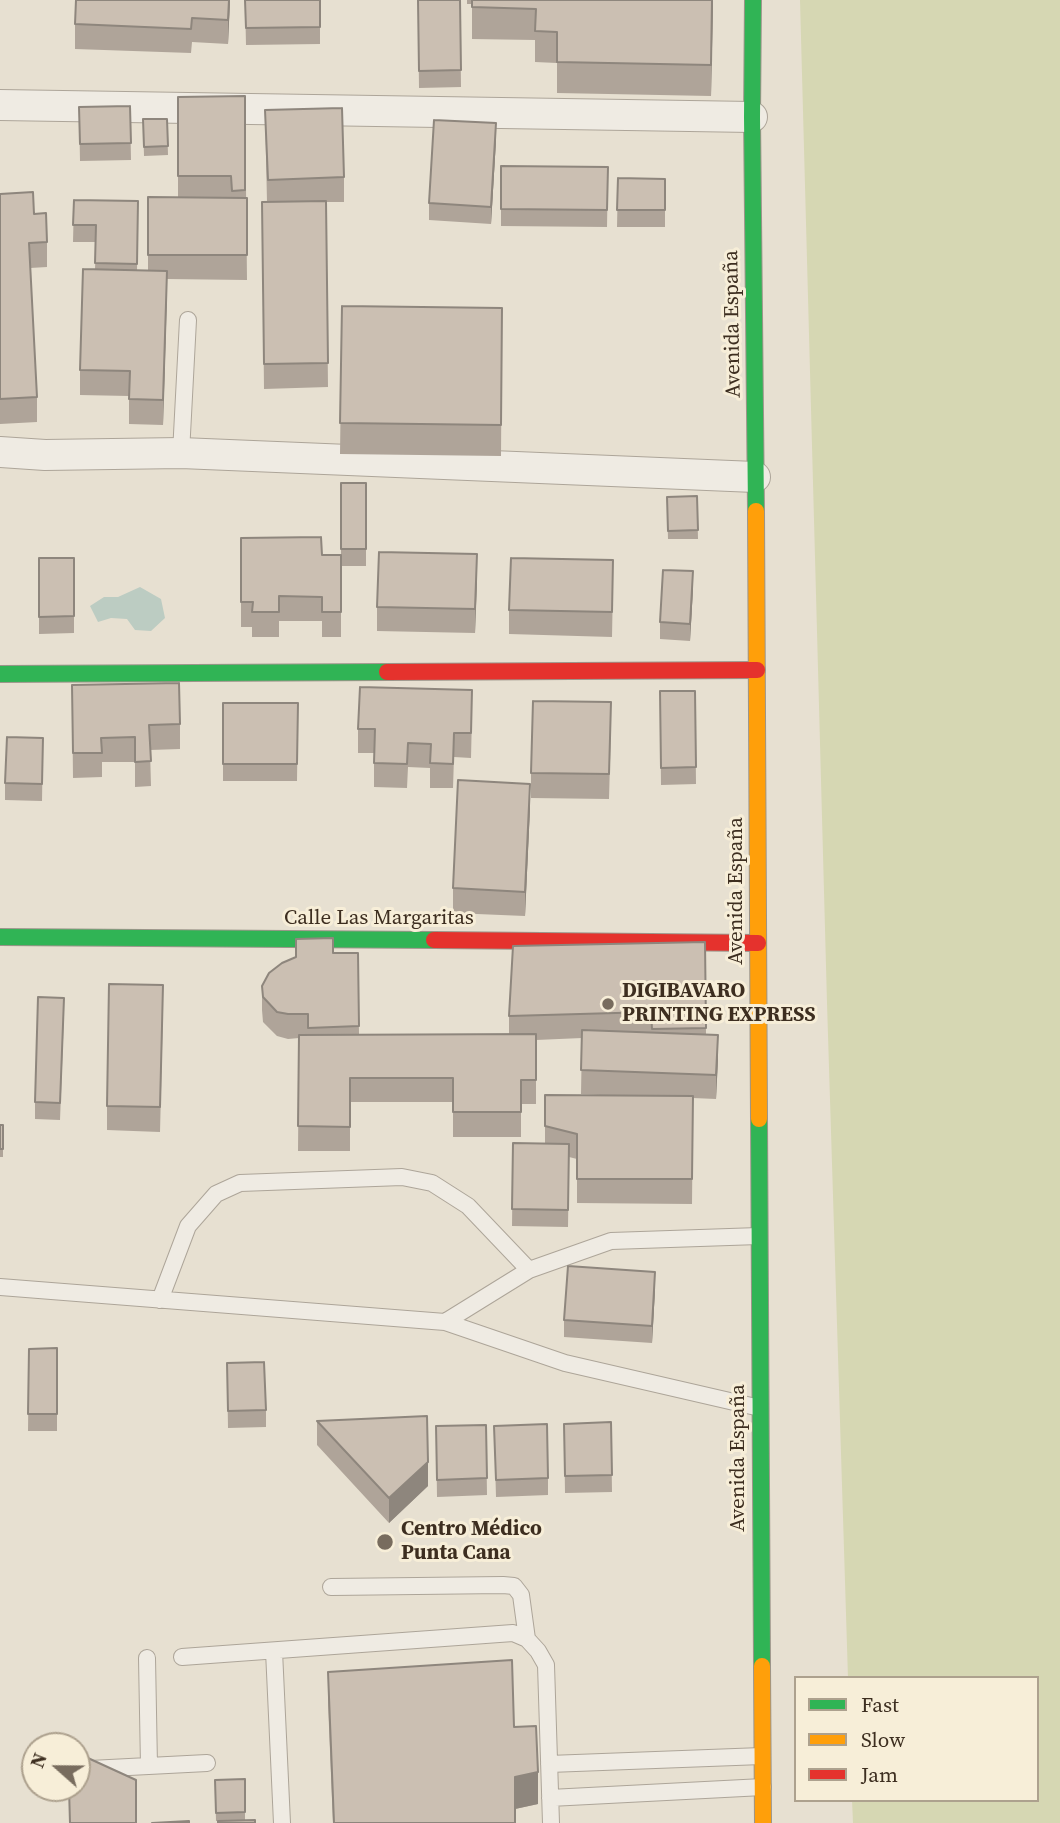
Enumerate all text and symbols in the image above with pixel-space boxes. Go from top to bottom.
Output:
street label: Avenida España [719,250,747,398]
street label: Avenida España [724,817,750,965]
street label: Calle Las Margaritas [284,906,474,932]
place label: DIGIBAVARO PRINTING EXPRESS [622,979,816,1029]
marker: DIGIBAVARO PRINTING EXPRESS [600,996,616,1012]
street label: Avenida España [726,1384,752,1532]
place label: Centro Médico Punta Cana [401,1517,542,1567]
marker: Centro Médico Punta Cana [375,1532,395,1552]
legend [794,1676,1039,1802]
text: Fast [861,1690,899,1719]
text: Slow [861,1725,905,1754]
north arrow [21,1732,91,1802]
text: N [24,1749,53,1771]
text: Jam [861,1760,898,1789]

